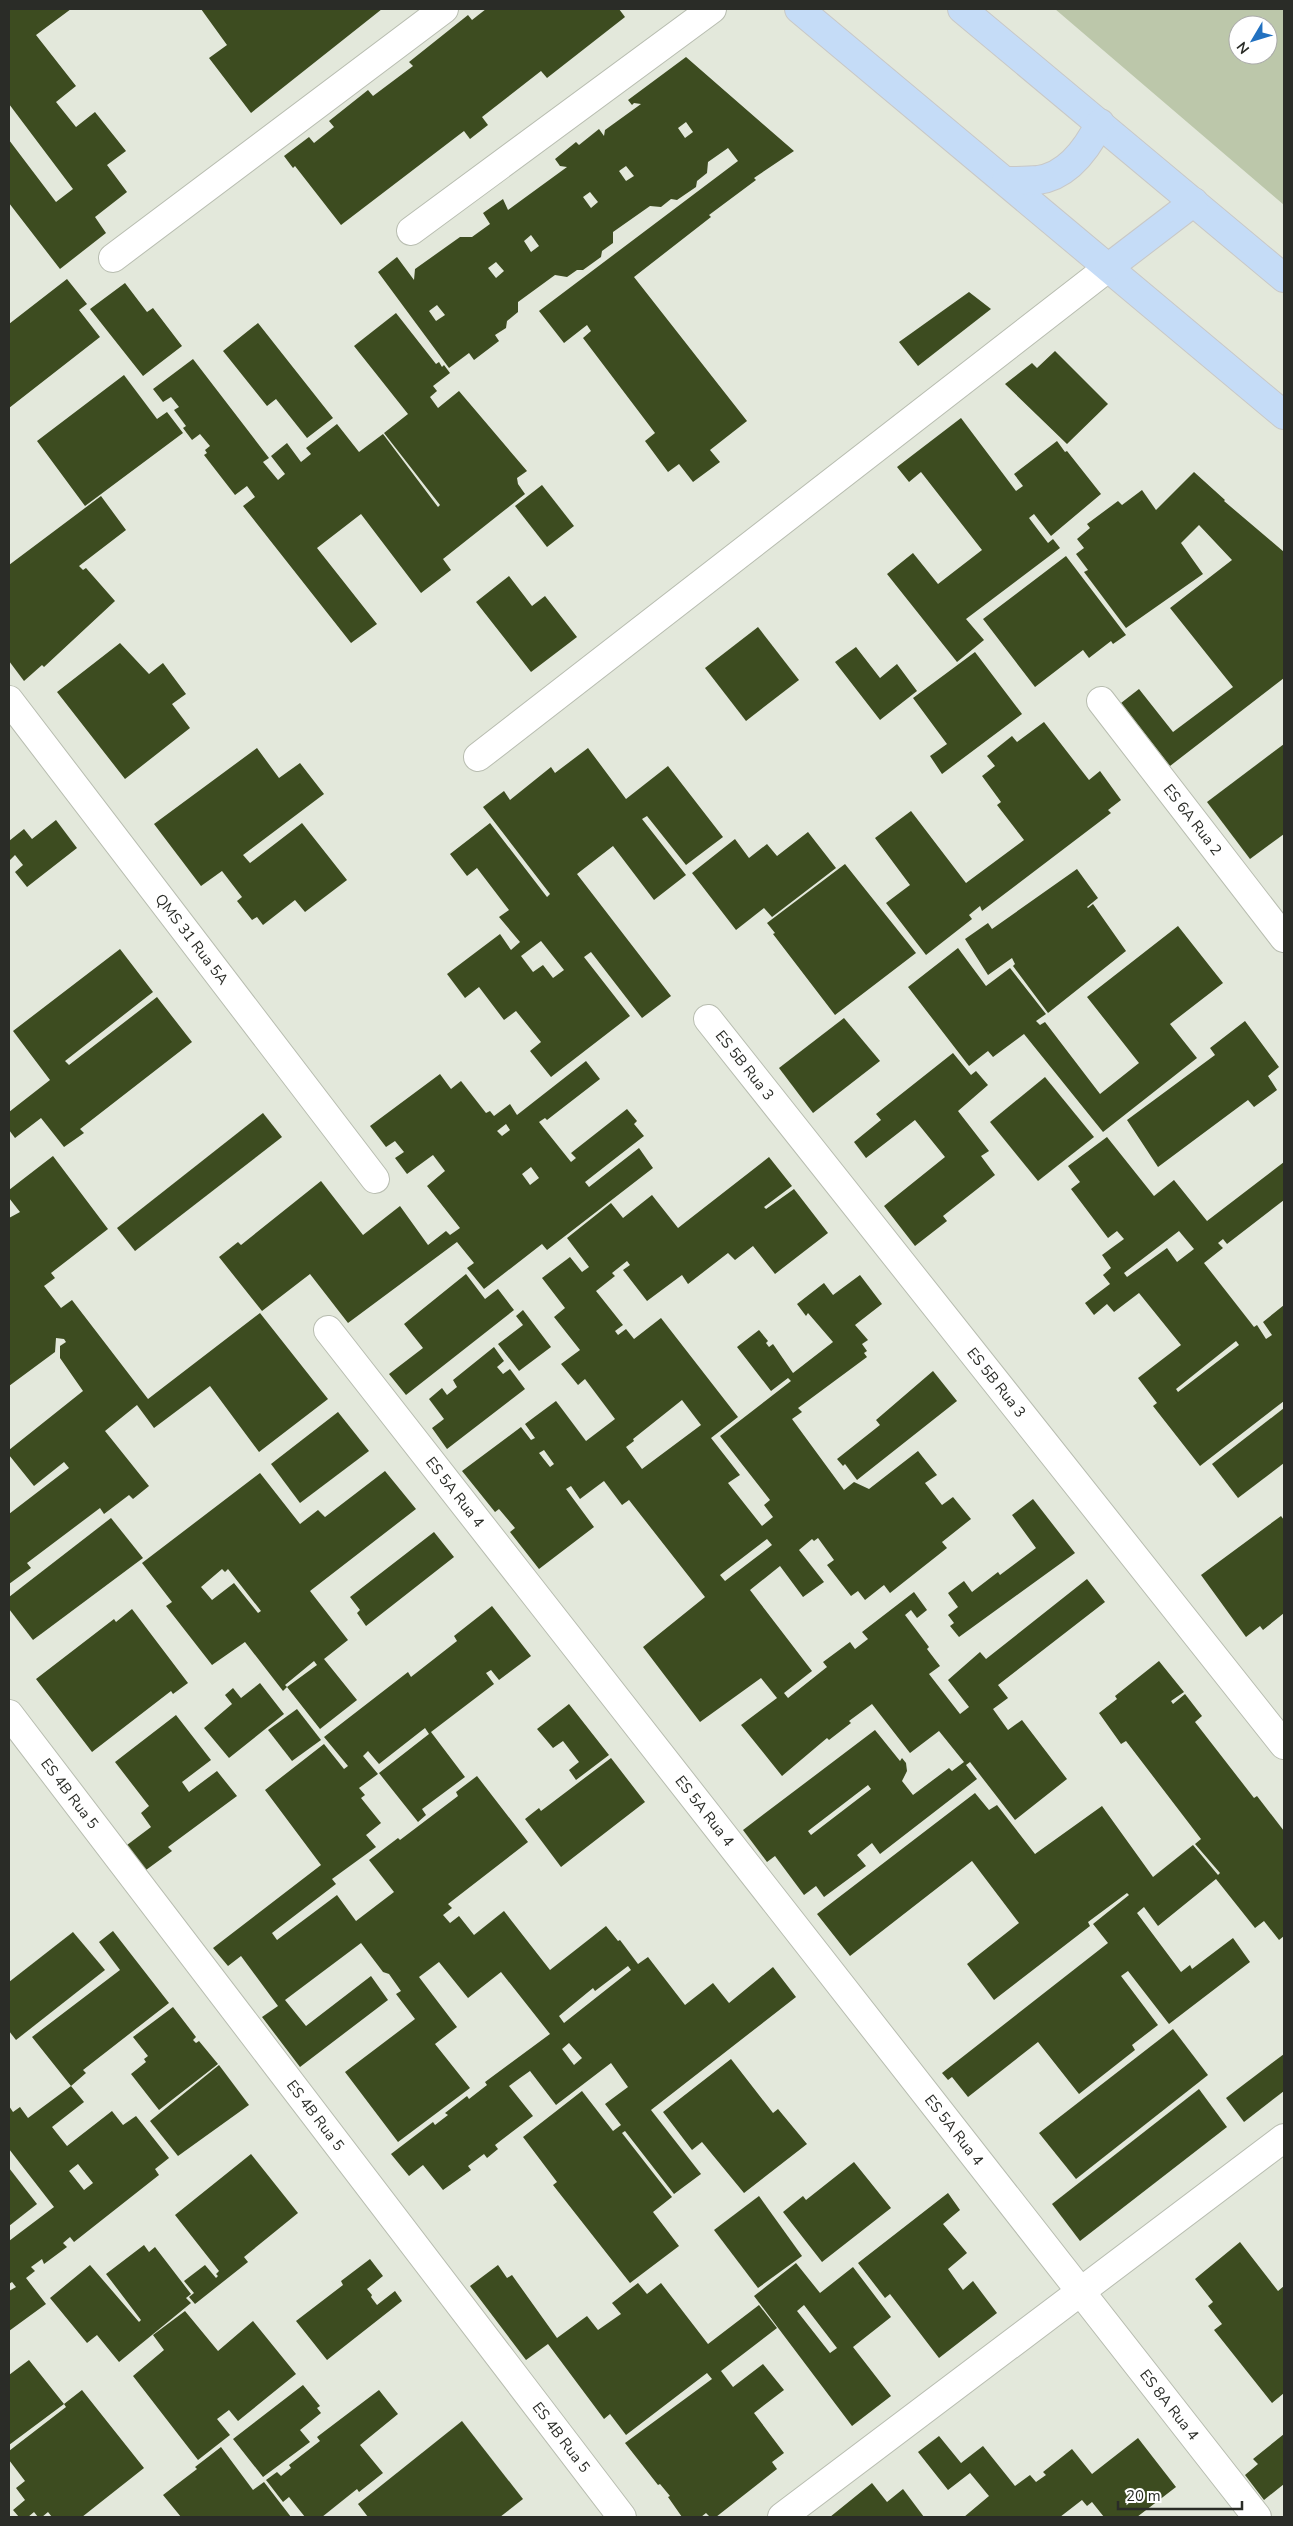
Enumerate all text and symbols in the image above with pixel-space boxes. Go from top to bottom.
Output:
north arrow [1228,15,1278,65]
text: N [1232,38,1254,58]
street label: ES 6A Rua 2 [1159,780,1227,859]
street label: QMS 31 Rua 5A [151,890,233,989]
street label: ES 5B Rua 3 [711,1026,779,1104]
street label: ES 5B Rua 3 [962,1343,1030,1422]
street label: ES 5A Rua 4 [421,1453,489,1532]
street label: ES 4B Rua 5 [36,1754,103,1833]
street label: ES 5A Rua 4 [671,1772,739,1851]
street label: ES 4B Rua 5 [282,2076,349,2155]
street label: ES 5A Rua 4 [920,2091,988,2170]
street label: ES 8A Rua 4 [1135,2365,1203,2444]
street label: ES 4B Rua 5 [528,2398,595,2477]
scale bar [1118,2478,1242,2510]
text: 20 m [1126,2486,1161,2506]

